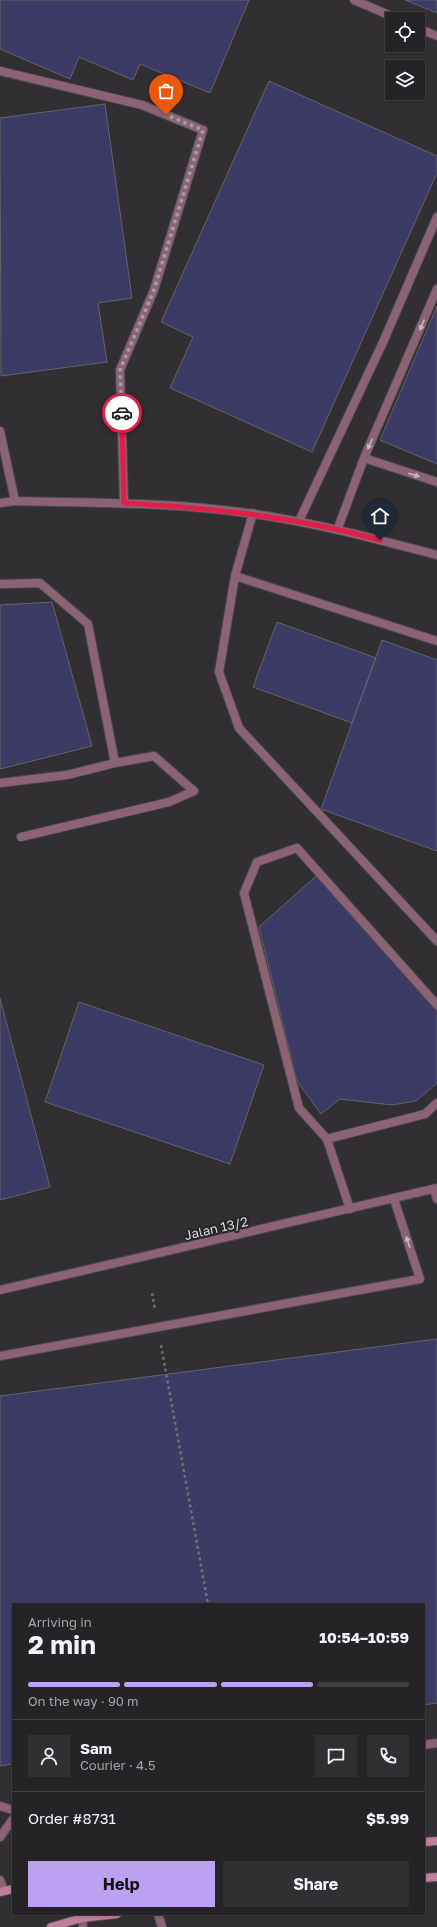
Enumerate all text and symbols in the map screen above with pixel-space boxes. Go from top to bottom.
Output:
map controls [385,12,425,100]
button: locate [385,12,425,52]
button: layers [385,60,425,100]
pin [149,74,183,115]
icon: bag [155,80,177,102]
one-way arrow [418,319,425,331]
courier [102,393,142,433]
icon: car [111,402,133,424]
one-way arrow [367,439,373,450]
one-way arrow [408,472,420,478]
pin [363,499,397,540]
icon: home [369,505,391,527]
street label: Jalan 13/2 [183,1213,249,1243]
one-way arrow [404,1235,410,1247]
text: Arriving in [28,1614,92,1630]
text: 10:54–10:59 [319,1628,409,1646]
text: 2 min [28,1629,96,1660]
text: On the way · 90 m [28,1693,139,1709]
button: person [28,1735,70,1777]
button: chat [315,1735,357,1777]
button: phone [367,1735,409,1777]
text: Sam [80,1739,112,1757]
text: Courier · 4.5 [80,1757,155,1773]
text: Order #8731 [28,1809,116,1827]
text: $5.99 [366,1809,409,1827]
button: Help [28,1861,215,1907]
button: Share [223,1861,409,1907]

